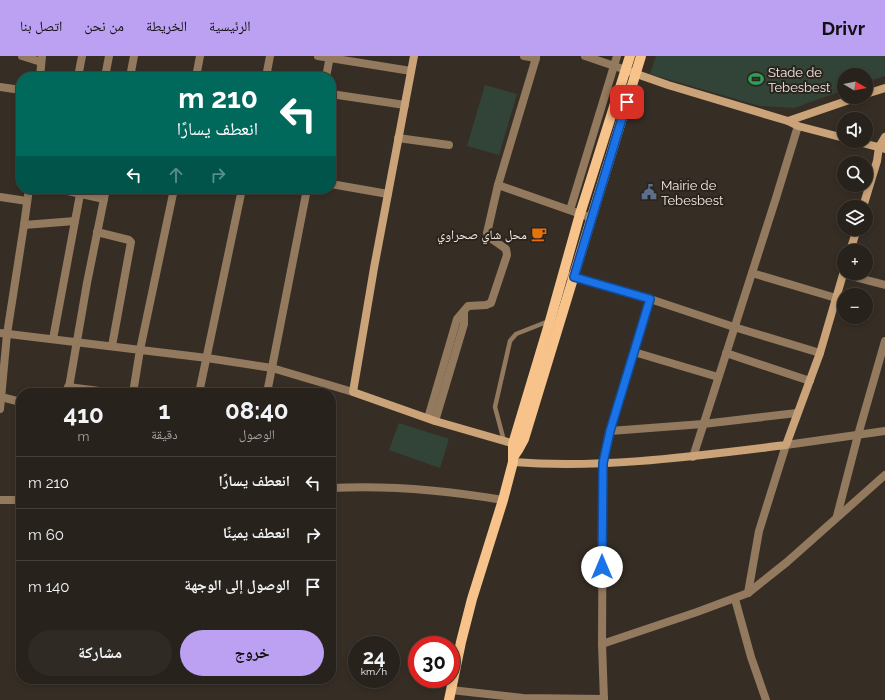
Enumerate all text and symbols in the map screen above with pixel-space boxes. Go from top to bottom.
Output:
text: Drivr [821,17,865,39]
text: اتصل بنا [20,18,62,34]
text: من نحن [84,18,124,34]
text: الخريطة [146,18,187,34]
text: الرئيسية [209,18,251,34]
place label: Stade de Tebesbest [768,65,831,95]
north arrow [837,68,873,104]
map controls [837,68,873,324]
sports icon: Stade de Tebesbest [747,70,765,88]
text: 210 m [178,82,258,115]
pin [610,85,644,119]
icon: left [272,88,324,140]
icon: arrive [616,91,638,113]
button: sound [837,112,873,148]
text: انعطف يسارًا [177,118,258,139]
button: search [837,156,873,192]
icon: left [123,164,145,186]
icon: ahead [165,164,187,186]
icon: right [207,164,229,186]
place label: Mairie de Tebesbest [661,178,724,208]
public building icon: Mairie de Tebesbest [640,183,658,201]
button: layers [837,200,873,236]
cafe icon: محل شاي صحراوي [530,225,548,243]
place label: محل شاي صحراوي [437,227,527,245]
button: + [837,244,873,280]
button: − [837,288,873,324]
text: 1 [158,396,170,425]
text: 08:40 [225,396,289,425]
text: 410 [63,400,104,429]
text: دقيقة [151,427,178,442]
text: الوصول [239,427,275,442]
text: m [78,429,90,444]
text: انعطف يسارًا [218,472,290,490]
icon: left [302,472,324,494]
text: 210 m [28,474,69,492]
text: انعطف يمينًا [223,524,290,542]
icon: right [302,524,324,546]
text: 60 m [28,526,64,544]
position arrow [581,546,623,588]
text: الوصول إلى الوجهة [184,576,290,594]
icon: arrive [302,576,324,598]
text: 140 m [28,578,69,596]
button: مشاركة [28,630,172,676]
button: خروج [180,630,324,676]
speed limit sign: 30 [408,636,460,688]
text: 24 [363,645,385,669]
text: km/h [361,666,387,677]

